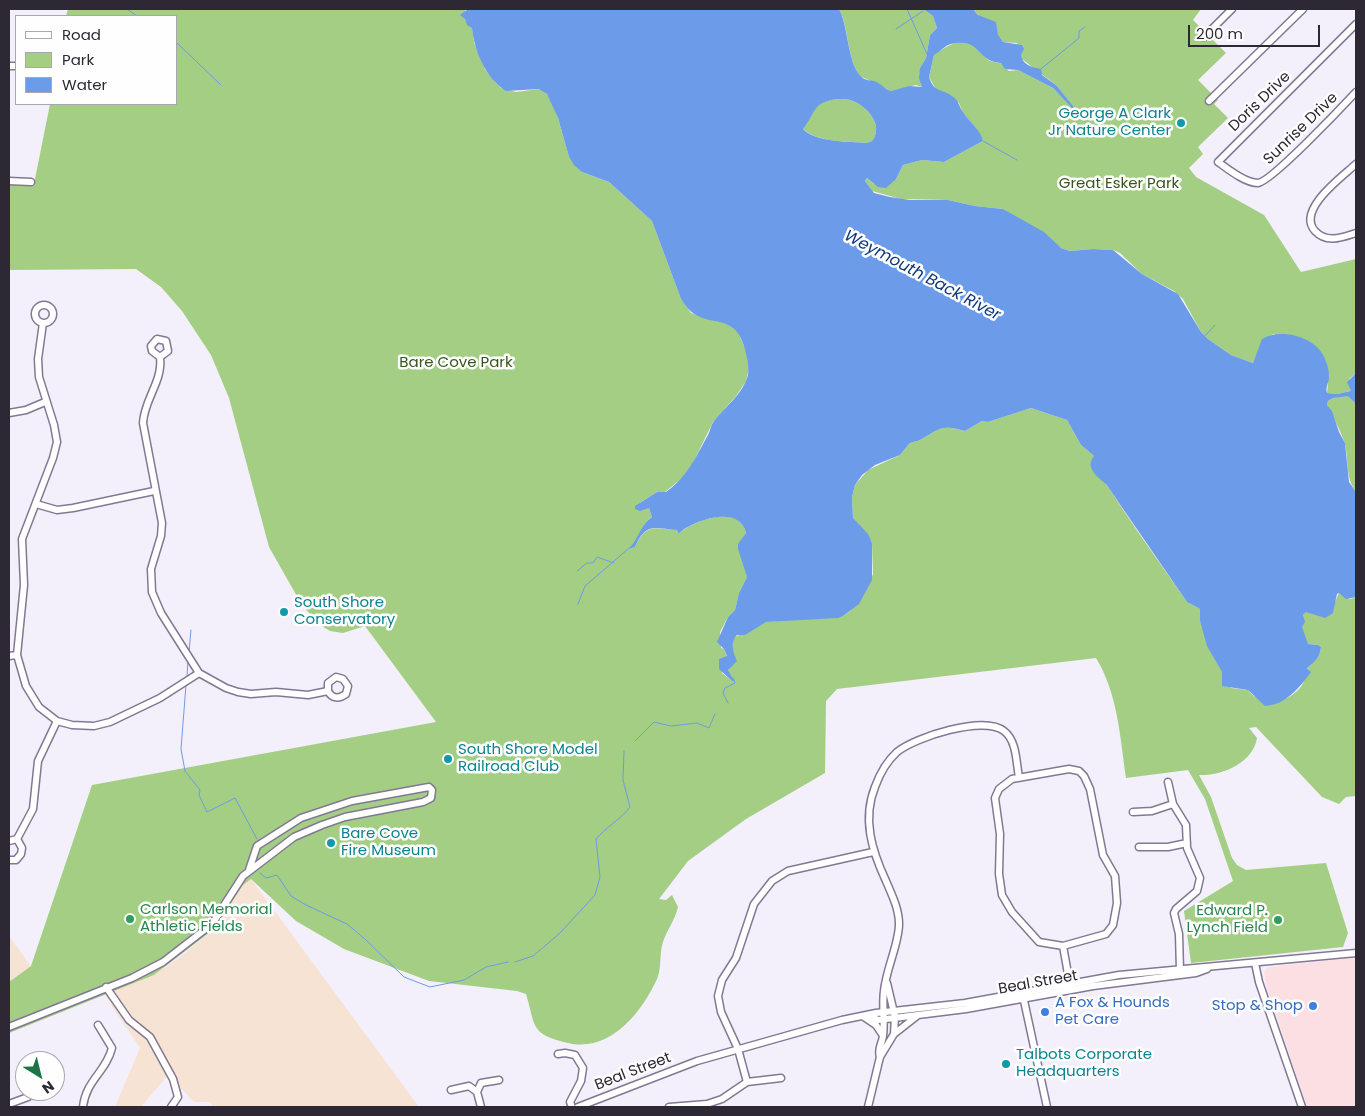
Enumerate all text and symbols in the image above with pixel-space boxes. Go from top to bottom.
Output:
legend [15,15,178,105]
scale bar [1190,15,1322,47]
text: 200 m [1196,23,1243,44]
text: Road [62,24,101,45]
text: Park [62,49,94,70]
street label: Doris Drive [1225,68,1295,136]
text: Water [62,74,107,95]
street label: Sunrise Drive [1260,89,1342,169]
place label: George A Clark Jr Nature Center [1048,105,1171,140]
marker: George A Clark Jr Nature Center [1175,117,1187,129]
park label: Great Esker Park [1059,175,1179,193]
water label: Weymouth Back River [841,227,1003,325]
park label: Bare Cove Park [399,354,513,372]
place label: South Shore Conservatory [294,594,395,629]
marker: South Shore Conservatory [278,606,290,618]
place label: South Shore Model Railroad Club [458,741,598,776]
marker: South Shore Model Railroad Club [442,753,454,765]
place label: Bare Cove Fire Museum [341,825,436,860]
marker: Bare Cove Fire Museum [325,837,337,849]
place label: Carlson Memorial Athletic Fields [140,901,272,936]
place label: Edward P. Lynch Field [1186,902,1268,937]
marker: Carlson Memorial Athletic Fields [124,913,136,925]
marker: Edward P. Lynch Field [1272,914,1284,926]
street label: Beal Street [997,967,1079,999]
place label: A Fox & Hounds Pet Care [1055,994,1170,1029]
place label: Stop & Shop [1212,997,1303,1015]
marker: Stop & Shop [1307,1000,1319,1012]
marker: A Fox & Hounds Pet Care [1039,1006,1051,1018]
place label: Talbots Corporate Headquarters [1016,1046,1152,1081]
street label: Beal Street [592,1049,674,1095]
north arrow [15,1051,65,1101]
marker: Talbots Corporate Headquarters [1000,1058,1012,1070]
text: N [38,1076,58,1099]

